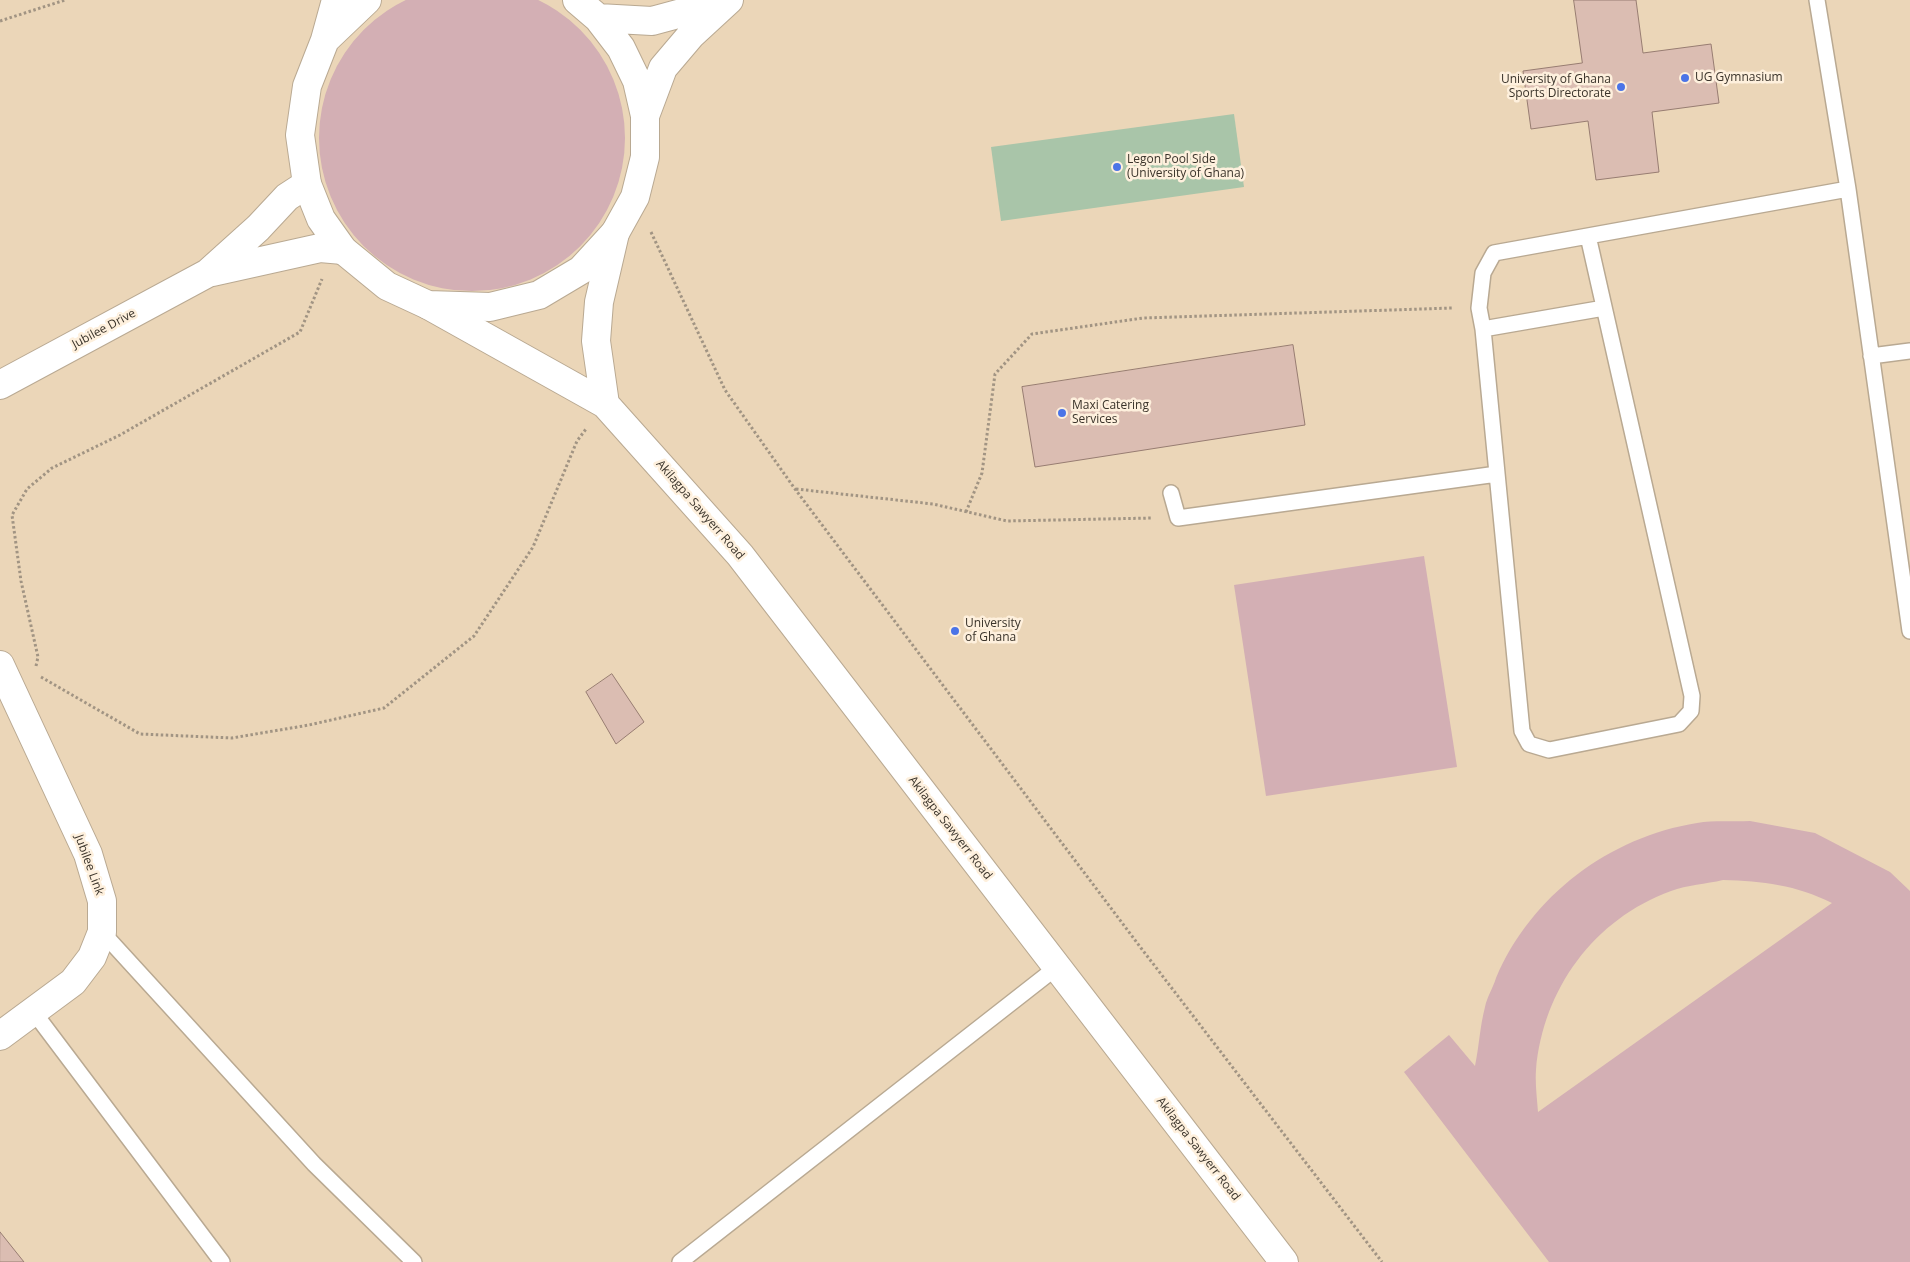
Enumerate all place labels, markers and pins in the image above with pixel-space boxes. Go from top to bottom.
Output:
place label: UG Gymnasium [1695,71,1783,85]
marker: UG Gymnasium [1679,72,1691,84]
place label: University of Ghana Sports Directorate [1501,73,1611,101]
marker: University of Ghana Sports Directorate [1615,81,1627,93]
place label: Legon Pool Side (University of Ghana) [1127,153,1244,181]
marker: Legon Pool Side (University of Ghana) [1111,161,1123,173]
place label: Maxi Catering Services [1072,399,1149,427]
marker: Maxi Catering Services [1056,407,1068,419]
place label: University of Ghana [965,617,1021,645]
marker: University of Ghana [949,625,961,637]

